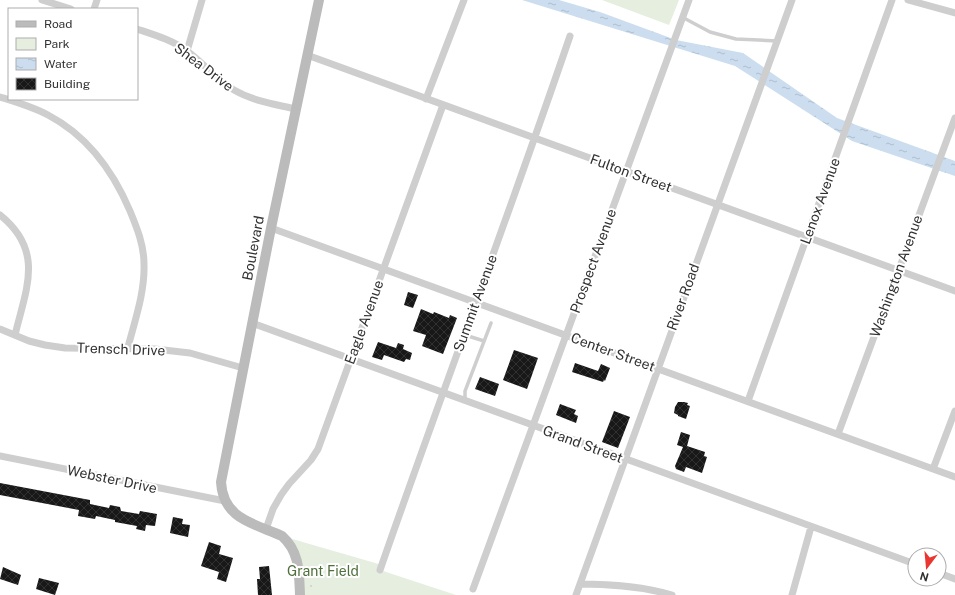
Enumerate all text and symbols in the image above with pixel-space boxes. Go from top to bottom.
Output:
legend [8,8,138,100]
text: Road [44,17,72,31]
text: Park [44,37,70,51]
street label: Shea Drive [171,40,237,94]
text: Water [44,57,78,71]
text: Building [44,77,90,91]
street label: Fulton Street [588,151,674,195]
street label: Lenox Avenue [797,156,843,246]
street label: Prospect Avenue [567,207,619,315]
street label: Washington Avenue [866,213,926,339]
street label: Boulevard [239,214,267,282]
street label: Summit Avenue [450,252,500,354]
street label: River Road [664,261,702,333]
street label: Eagle Avenue [341,278,387,366]
street label: Center Street [569,329,657,375]
street label: Trensch Drive [76,339,166,359]
street label: Grand Street [541,422,625,466]
street label: Webster Drive [66,462,158,496]
north arrow [907,547,947,587]
park label: Grant Field [287,563,359,579]
text: N [918,570,930,584]

